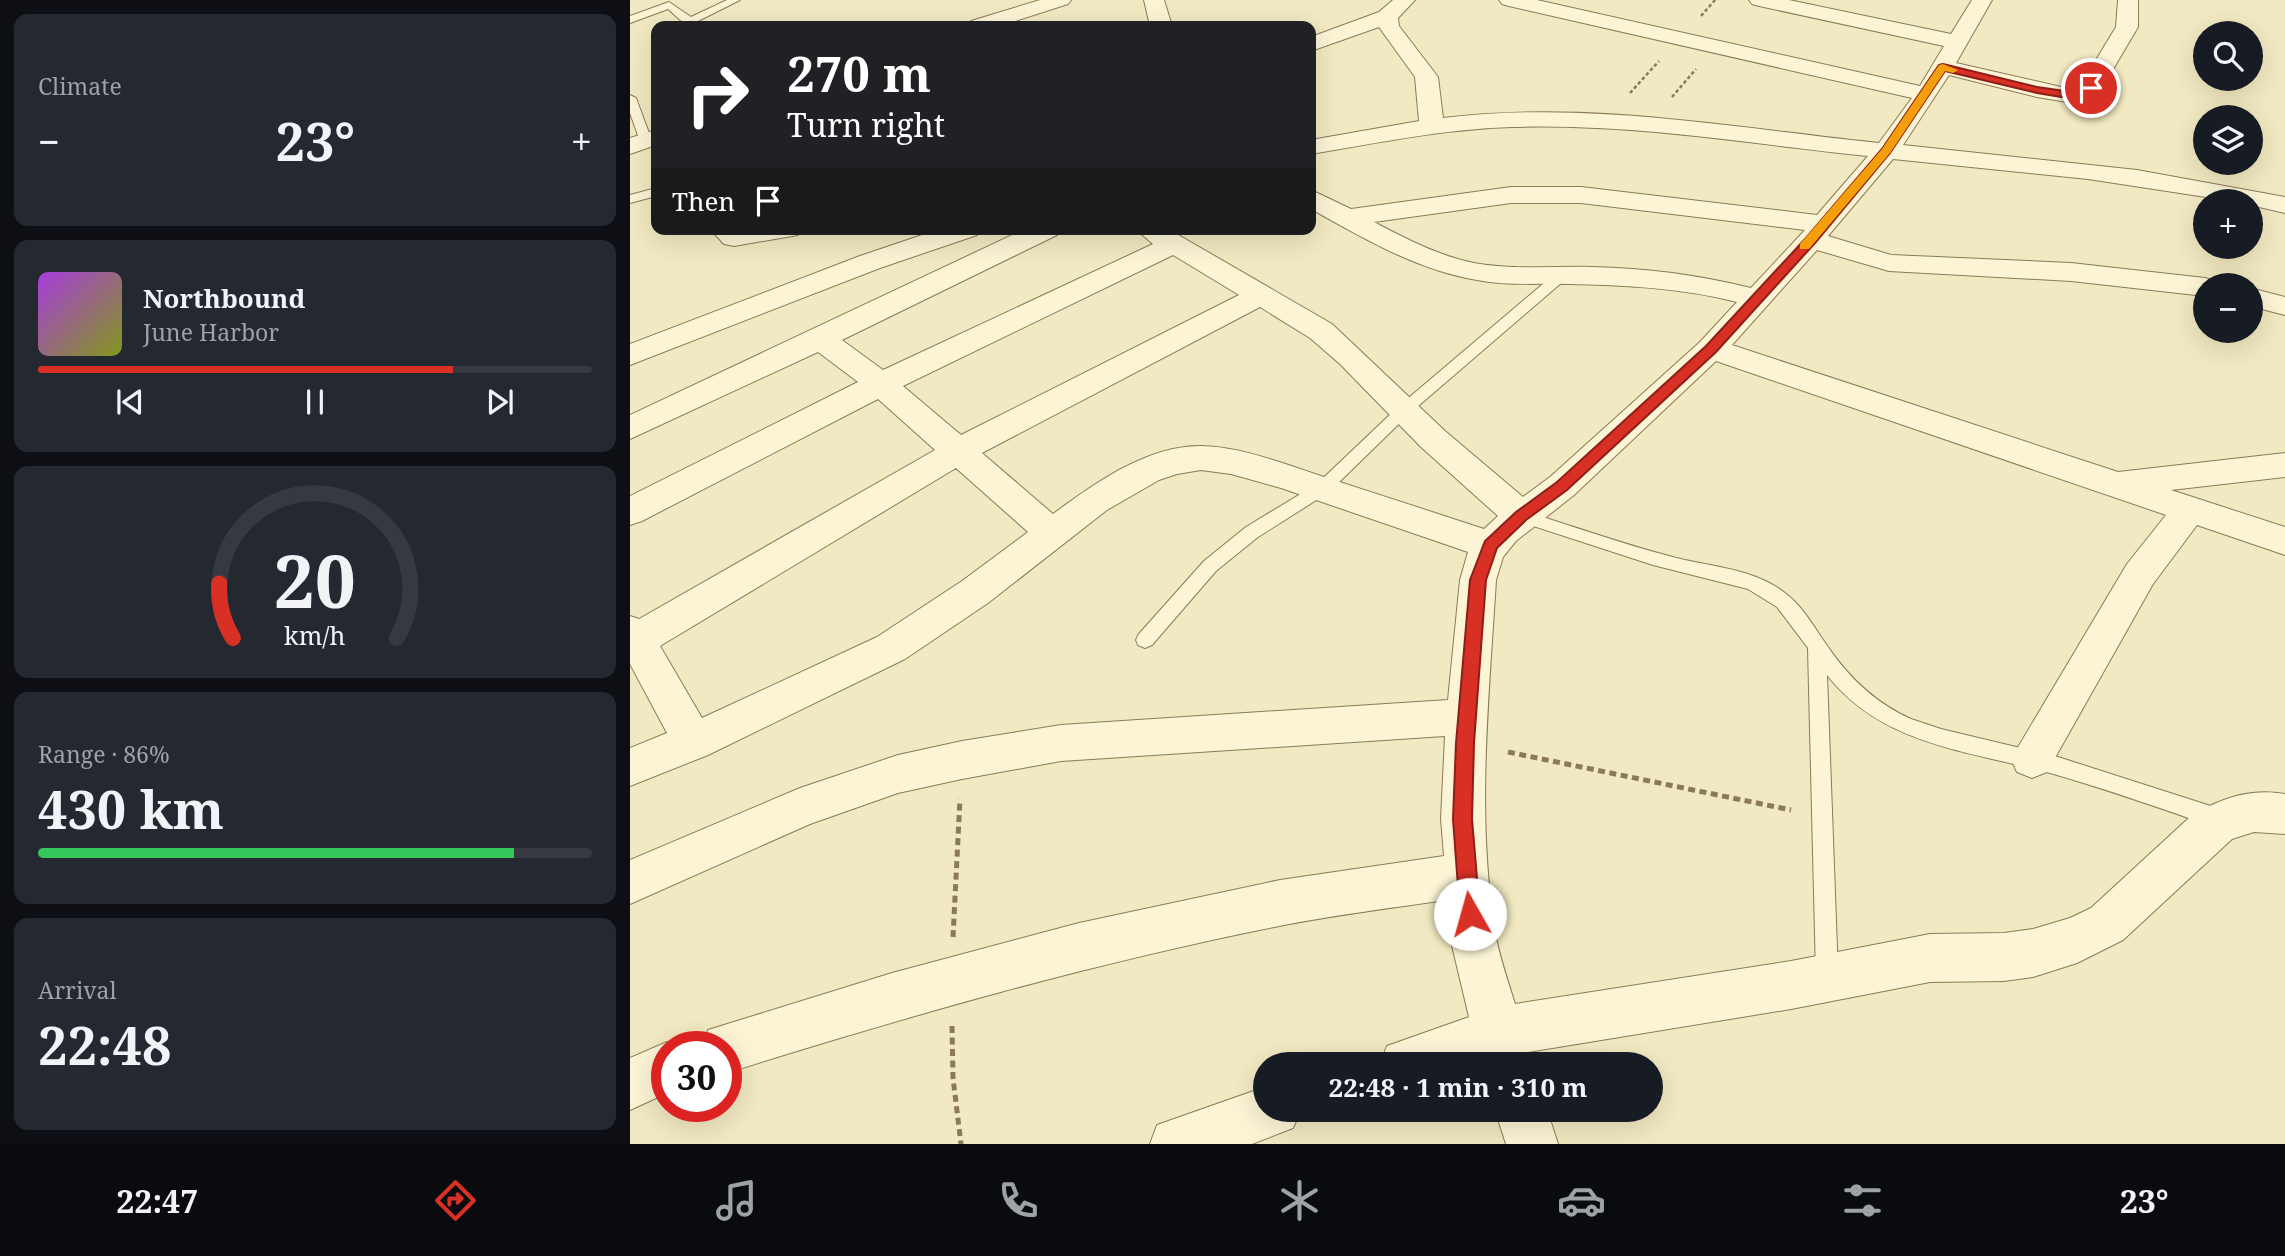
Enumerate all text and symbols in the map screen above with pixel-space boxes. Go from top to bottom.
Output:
map controls [2193,21,2263,343]
button: search [2193,21,2263,91]
text: 270 m [787,40,931,106]
icon: right [672,49,763,140]
pin [2061,58,2121,118]
icon: arrive [2072,69,2110,107]
text: Climate [38,70,122,102]
text: Turn right [787,103,945,146]
text: 23° [276,105,355,176]
button: layers [2193,105,2263,175]
text: − [38,115,60,167]
text: + [571,115,592,167]
icon: arrive [749,182,787,220]
text: Then [672,183,735,219]
button: + [2193,189,2263,259]
button: − [2193,273,2263,343]
text: Northbound [143,280,305,316]
text: June Harbor [143,316,279,348]
icon: previous [111,383,149,421]
icon: pause [296,383,334,421]
icon: next [481,383,519,421]
text: 20 [274,530,356,629]
text: km/h [284,618,346,652]
text: Range · 86% [38,738,170,770]
text: 430 km [38,773,224,844]
position arrow [1433,877,1507,951]
text: Arrival [38,974,117,1006]
text: 22:48 [38,1009,171,1080]
speed limit sign: 30 [651,1031,742,1122]
text: 22:48 · 1 min · 310 m [1328,1069,1588,1105]
icon: directions [431,1176,480,1225]
icon: music [712,1176,761,1225]
icon: phone [994,1176,1043,1225]
icon: climate [1275,1176,1324,1225]
icon: car [1557,1176,1606,1225]
icon: filters [1838,1176,1887,1225]
text: 22:47 [116,1179,198,1222]
text: 23° [2120,1179,2169,1222]

